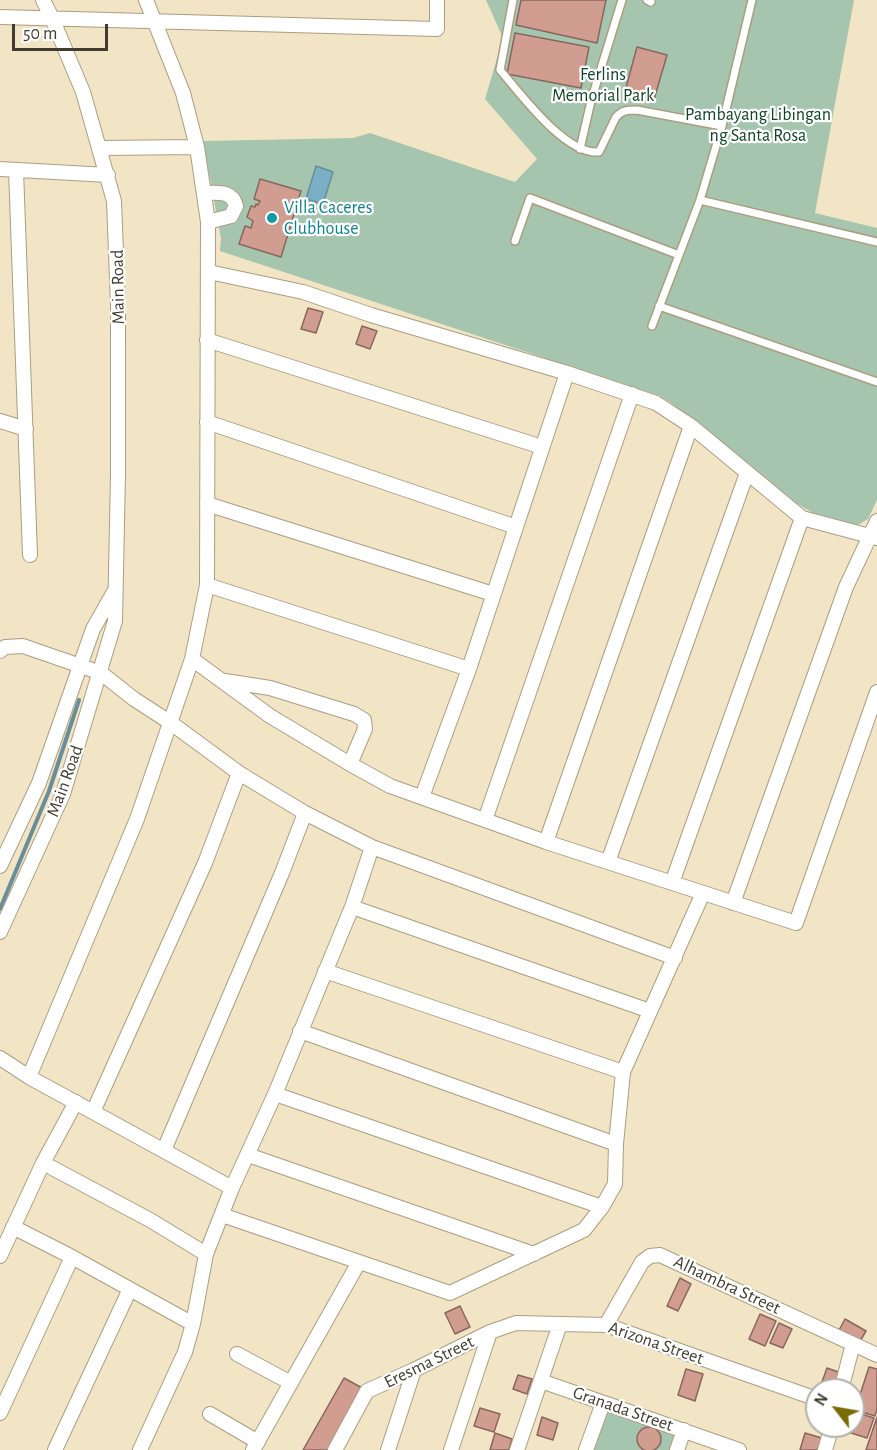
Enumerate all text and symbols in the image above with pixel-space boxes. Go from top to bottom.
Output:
scale bar [15,12,111,50]
text: 50 m [23,25,57,43]
park label: Ferlins Memorial Park [552,64,654,106]
park label: Pambayang Libingan ng Santa Rosa [685,104,831,146]
place label: Villa Caceres Clubhouse [284,197,372,240]
marker: Villa Caceres Clubhouse [265,211,279,225]
street label: Main Road [107,249,129,325]
street label: Main Road [42,742,88,820]
street label: Alhambra Street [670,1251,784,1319]
street label: Arizona Street [606,1317,706,1369]
street label: Eresma Street [381,1331,477,1393]
north arrow [805,1378,865,1438]
street label: Granada Street [570,1382,676,1436]
text: N [812,1391,831,1409]

